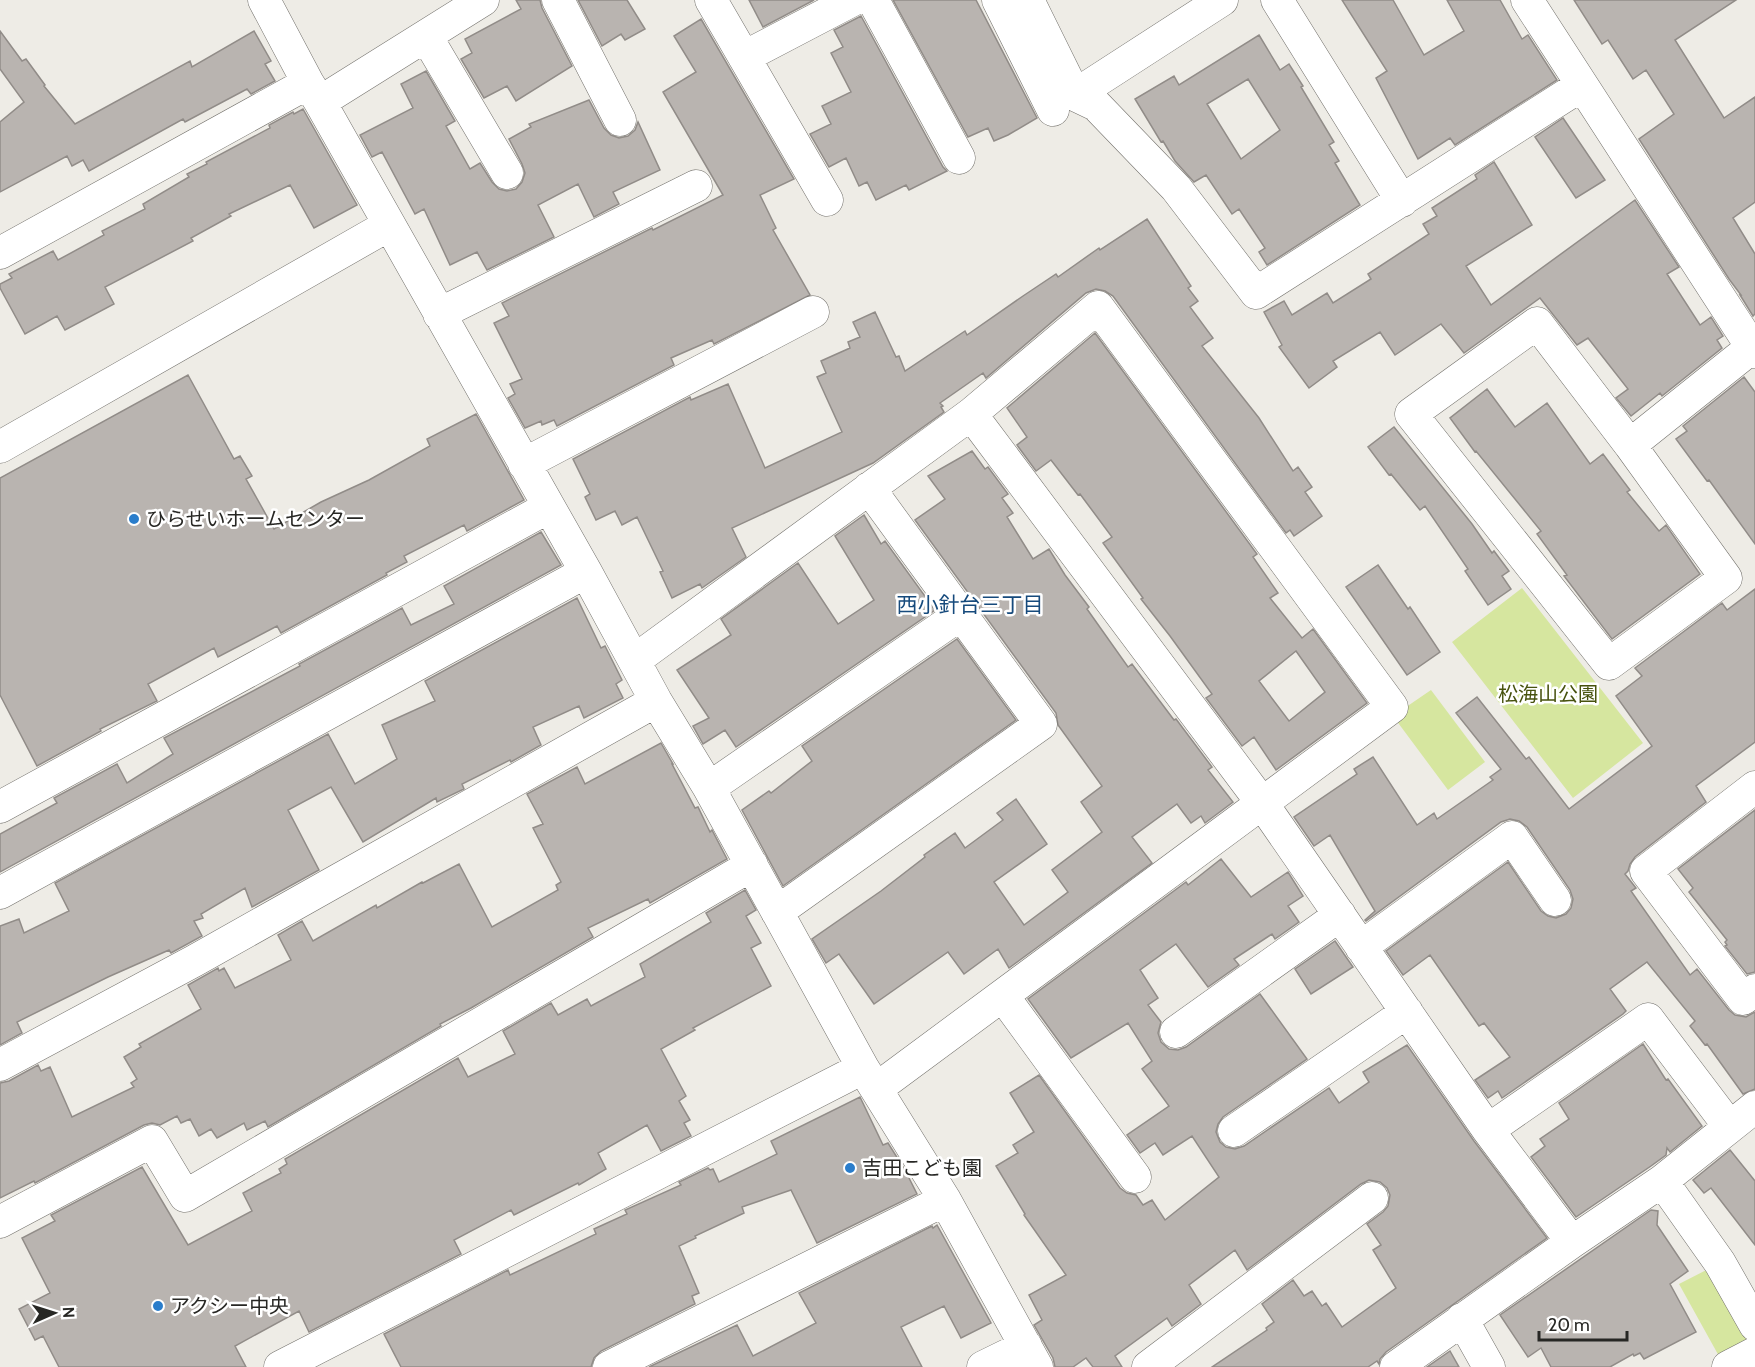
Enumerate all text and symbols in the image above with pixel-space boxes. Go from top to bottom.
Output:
place label: ひらせいホームセンター [146,507,365,531]
marker: ひらせいホームセンター [127,512,141,526]
district label: 西小針台三丁目 [897,592,1044,617]
park label: 松海山公園 [1498,682,1598,706]
place label: 吉田こども園 [862,1156,982,1180]
marker: 吉田こども園 [843,1161,857,1175]
north arrow [24,1283,84,1343]
place label: アクシー中央 [170,1294,289,1318]
marker: アクシー中央 [151,1299,165,1313]
scale bar [1539,1304,1628,1342]
text: N [59,1306,78,1318]
text: 20 m [1548,1314,1590,1336]

